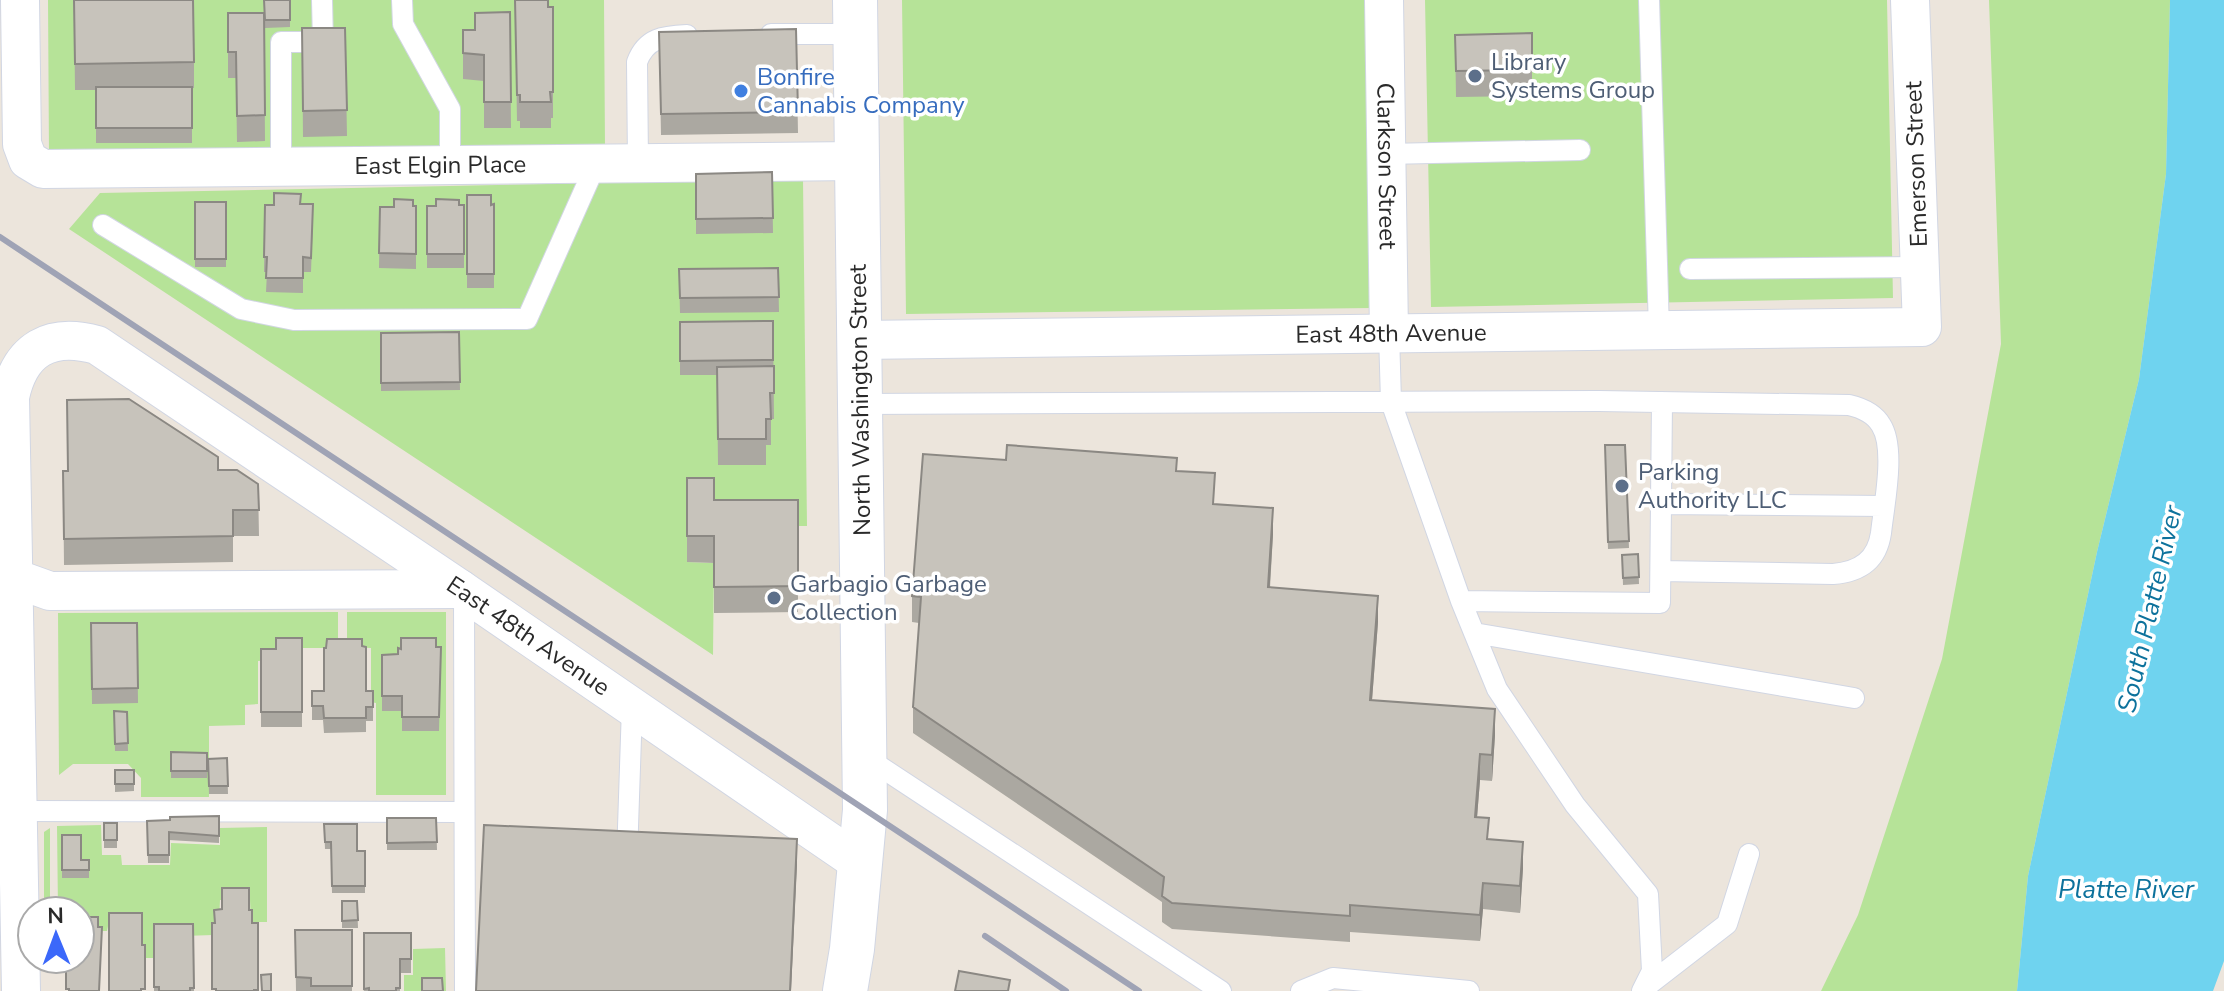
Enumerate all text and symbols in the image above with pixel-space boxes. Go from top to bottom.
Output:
place label: Library Systems Group [1491,46,1655,106]
place label: Bonfire Cannabis Company [757,61,965,121]
marker: Library Systems Group [1466,67,1484,85]
street label: Emerson Street [1897,80,1935,247]
marker: Bonfire Cannabis Company [732,82,750,100]
street label: Clarkson Street [1369,82,1404,250]
street label: East Elgin Place [354,148,526,182]
street label: North Washington Street [842,263,878,536]
street label: East 48th Avenue [1295,316,1487,351]
place label: Parking Authority LLC [1638,456,1787,516]
marker: Parking Authority LLC [1613,477,1631,495]
water label: South Platte River [2109,501,2191,716]
place label: Garbagio Garbage Collection [790,568,987,628]
street label: East 48th Avenue [440,569,616,703]
marker: Garbagio Garbage Collection [765,589,783,607]
water label: Platte River [2058,872,2195,907]
north arrow [16,895,96,975]
text: N [47,901,64,931]

